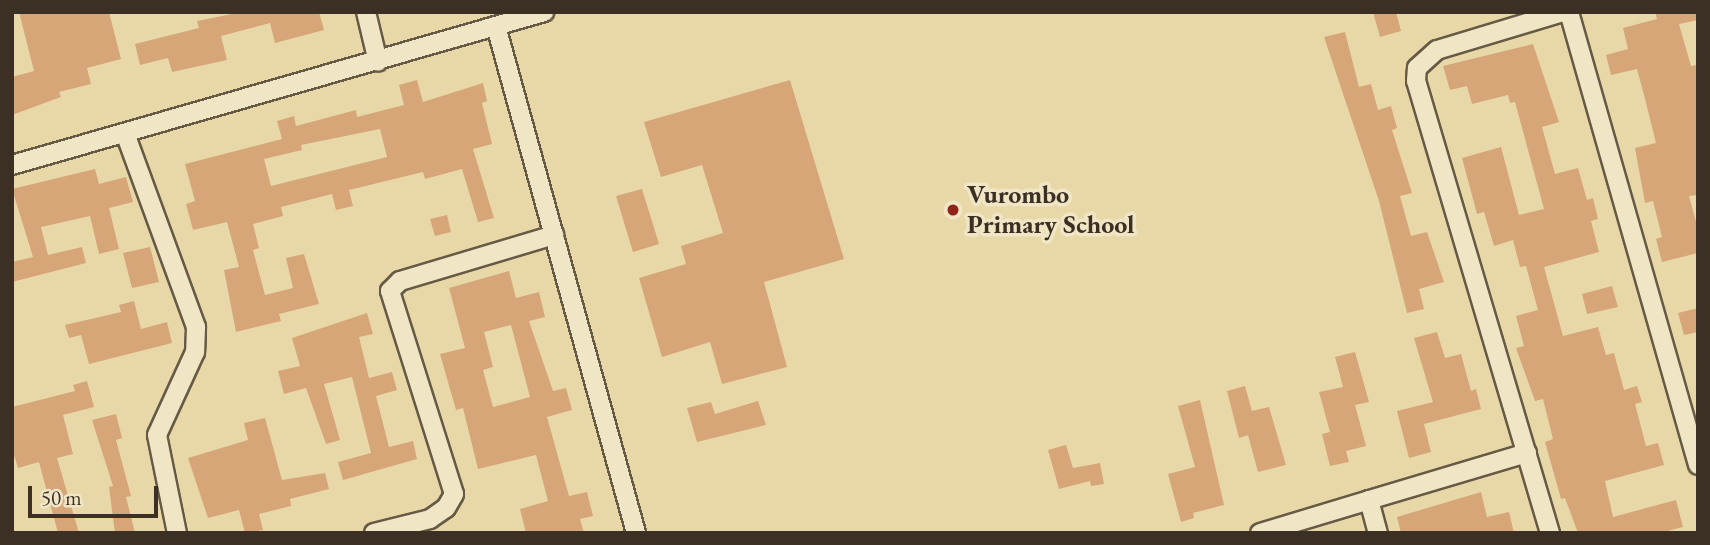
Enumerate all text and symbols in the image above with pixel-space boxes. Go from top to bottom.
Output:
place label: Vurombo Primary School [967,179,1134,241]
marker: Vurombo Primary School [945,202,961,218]
scale bar [32,472,161,516]
text: 50 m [41,484,82,511]

